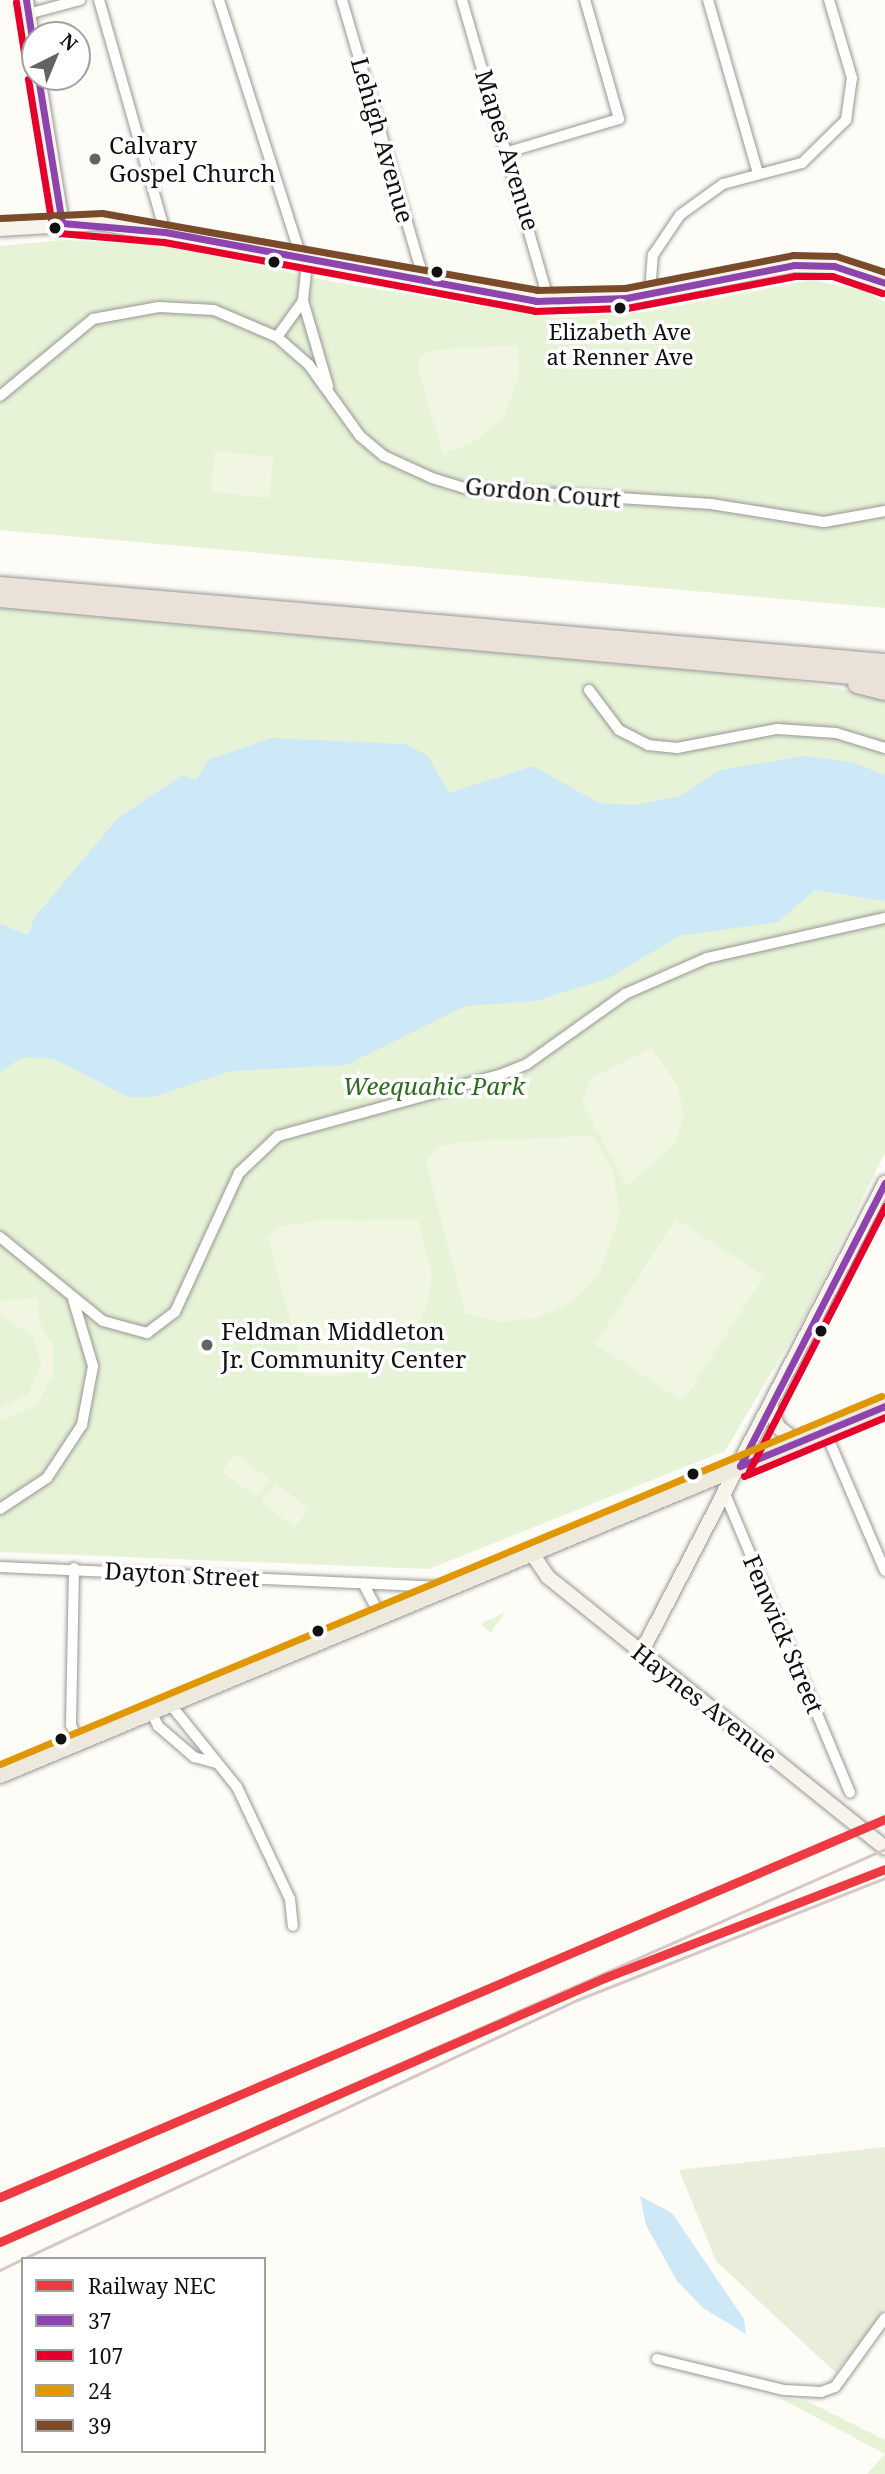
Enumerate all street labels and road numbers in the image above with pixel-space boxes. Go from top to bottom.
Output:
street label: Lehigh Avenue [346,54,420,226]
street label: Mapes Avenue [470,66,546,234]
street label: Gordon Court [464,471,622,513]
street label: Fenwick Street [738,1551,830,1717]
street label: Dayton Street [104,1556,260,1592]
street label: Haynes Avenue [626,1637,784,1769]

